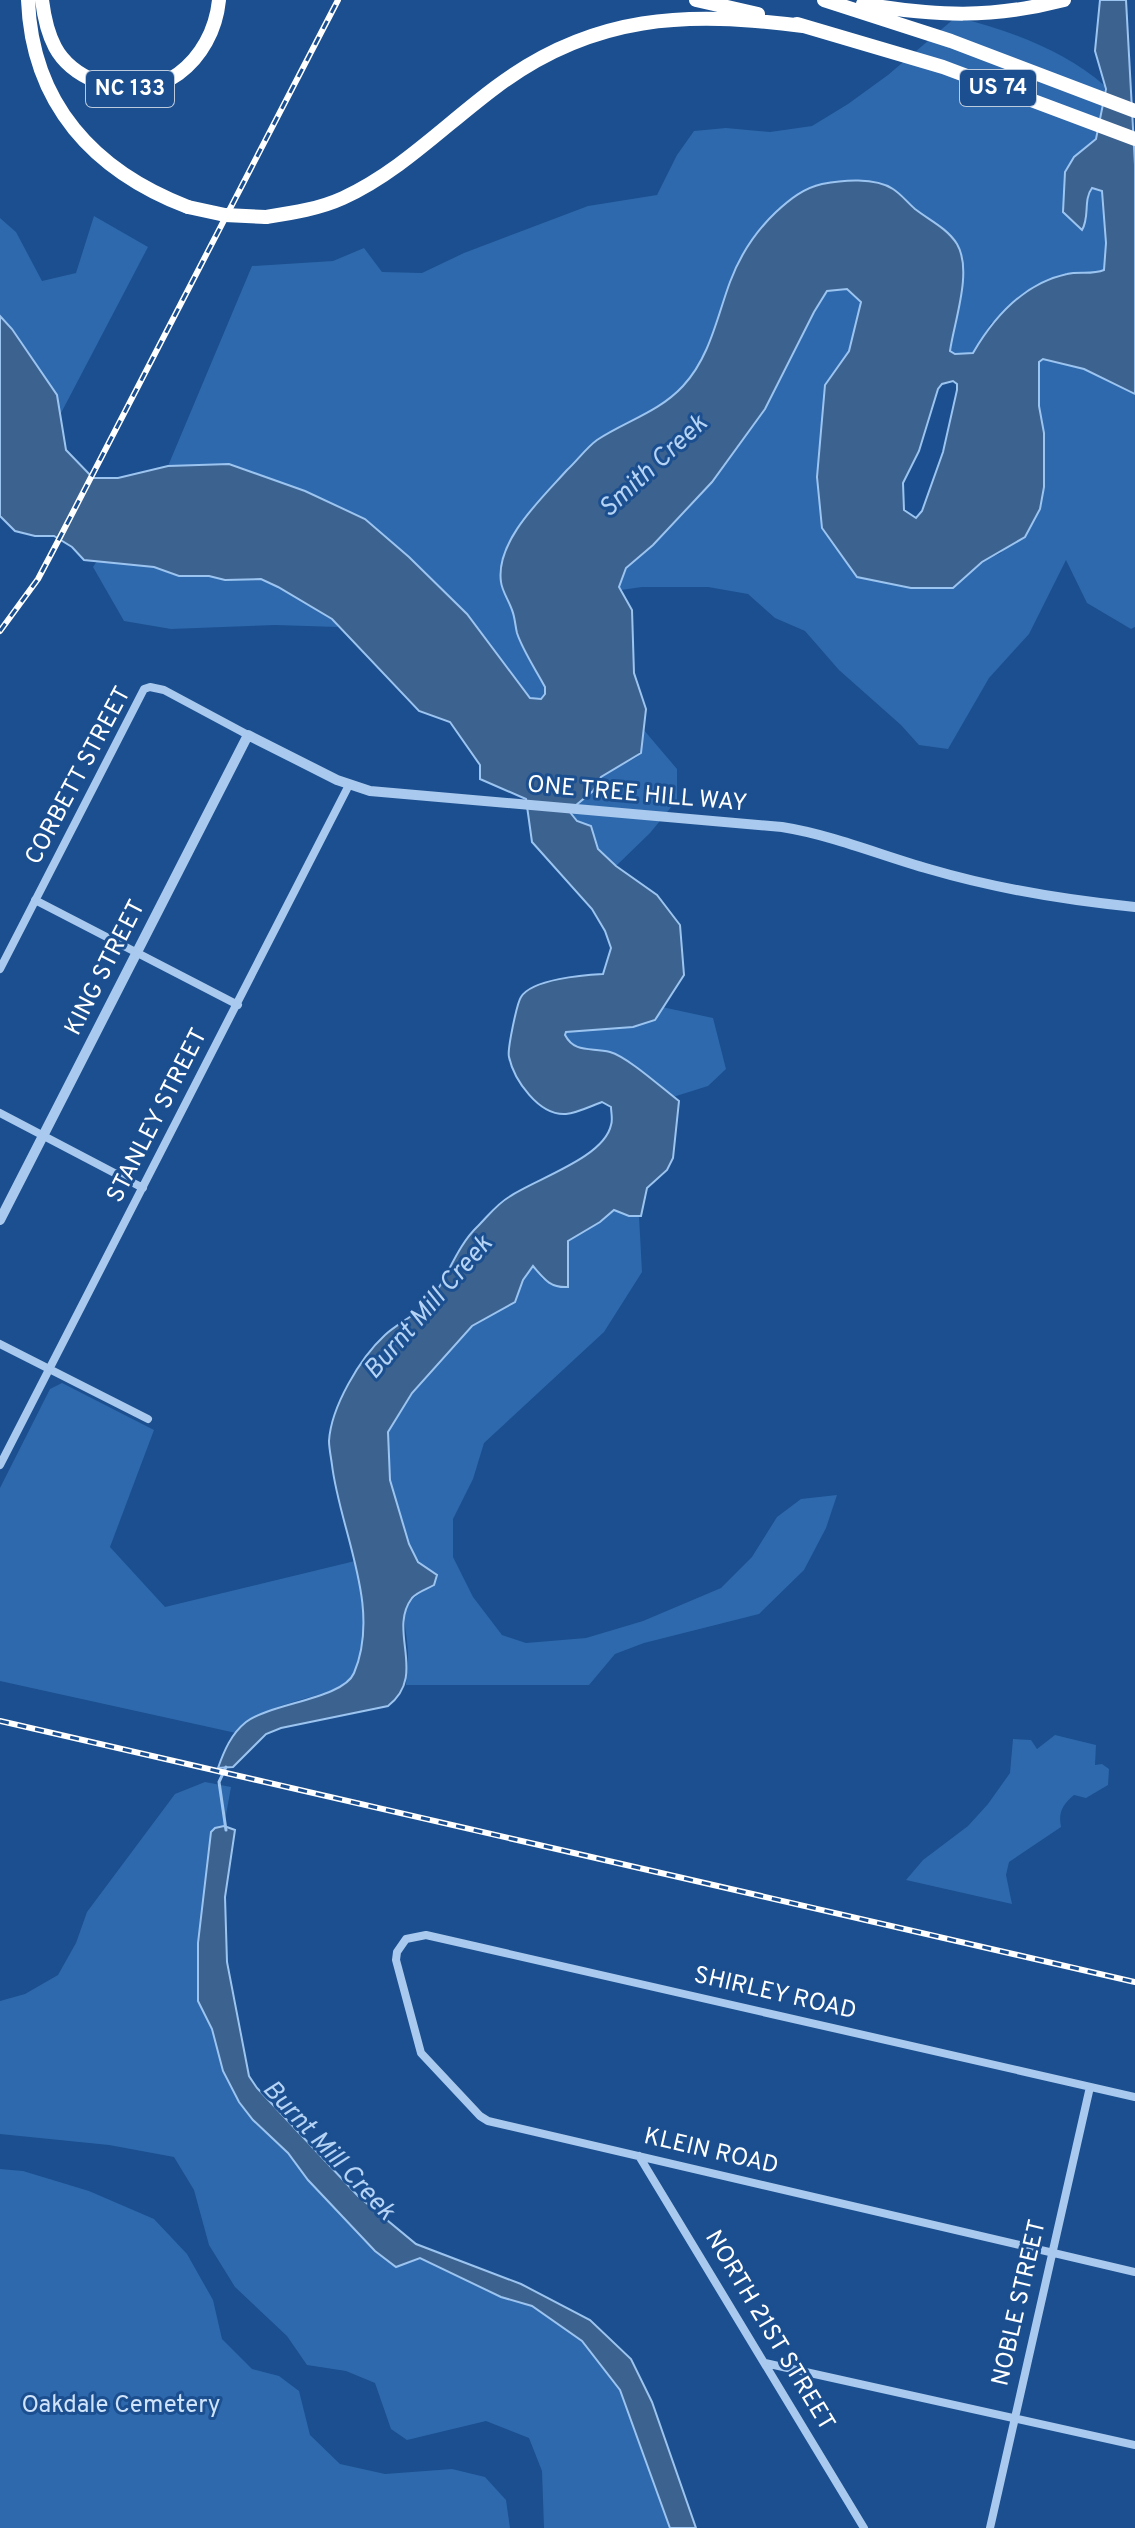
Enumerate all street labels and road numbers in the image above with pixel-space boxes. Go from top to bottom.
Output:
road number: US 74 [960,70,1036,106]
road number: NC 133 [86,71,174,107]
street label: CORBETT STREET [19,682,139,870]
street label: ONE TREE HILL WAY [526,770,748,820]
street label: KING STREET [59,895,153,1041]
street label: STANLEY STREET [101,1024,215,1208]
street label: SHIRLEY ROAD [691,1961,859,2027]
street label: KLEIN ROAD [641,2122,781,2182]
street label: NOBLE STREET [986,2217,1054,2389]
street label: NORTH 21ST STREET [697,2225,841,2437]

